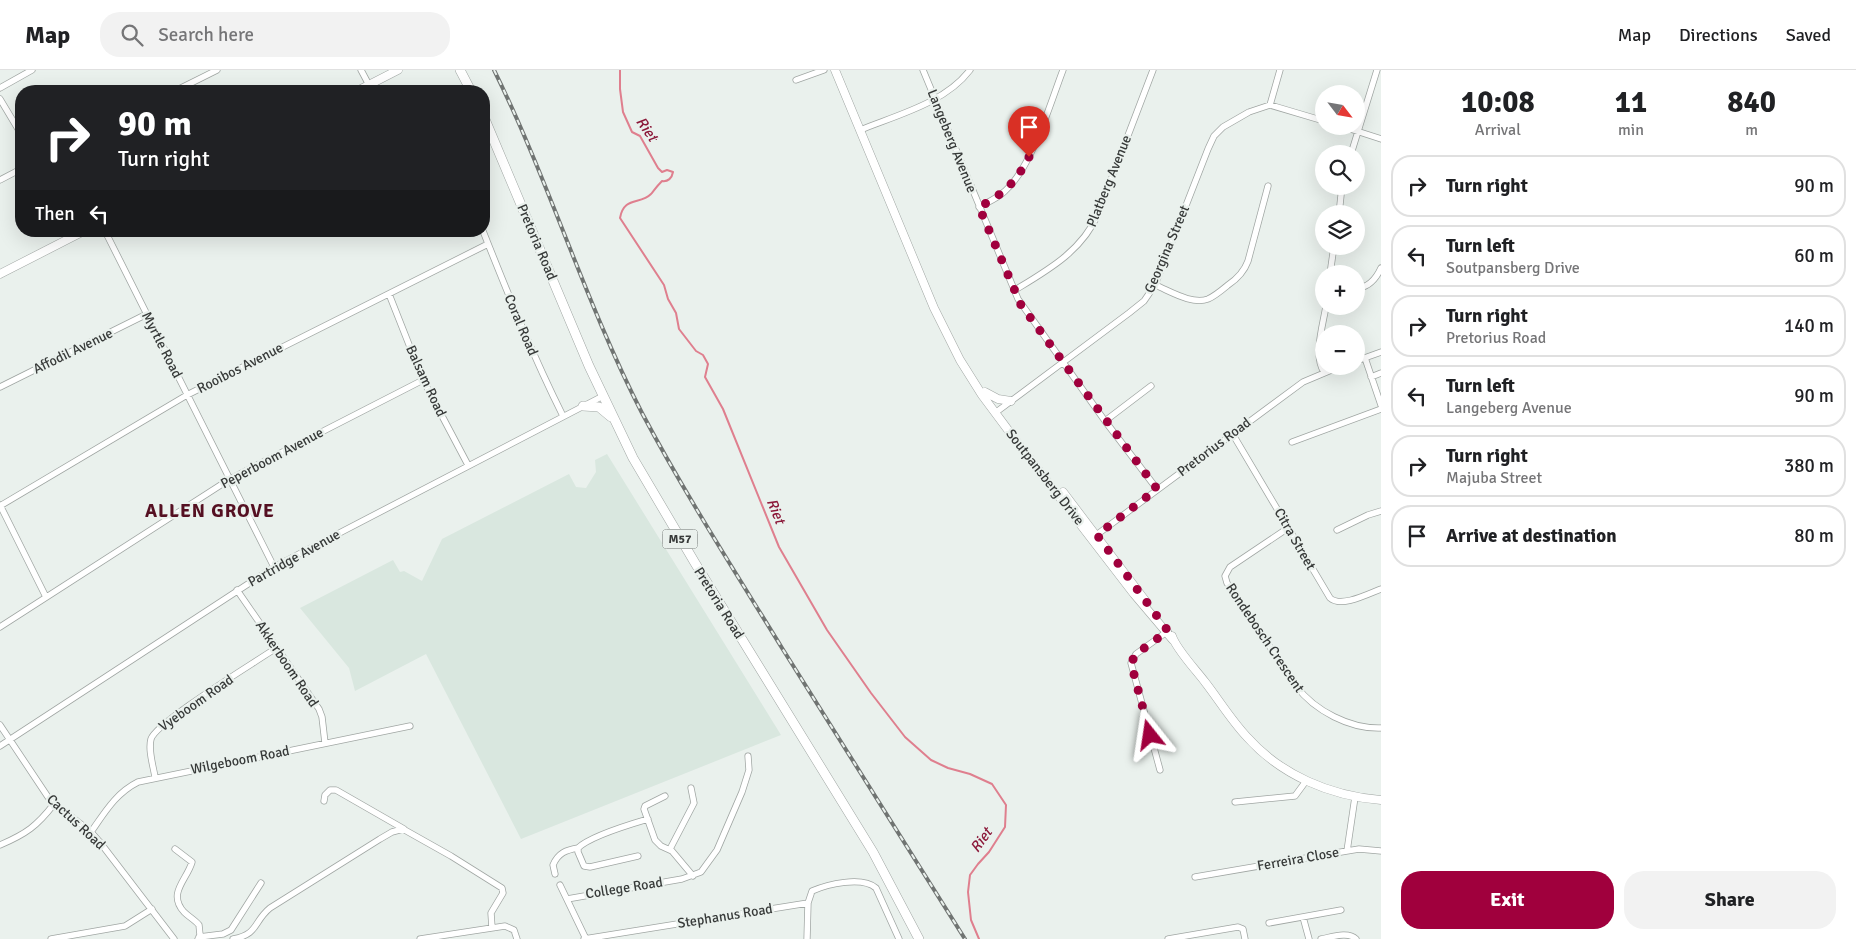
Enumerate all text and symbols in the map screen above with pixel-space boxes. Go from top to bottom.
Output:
search box [100,12,450,57]
text: Map [25,20,70,50]
icon: search [118,21,146,49]
text: Search here [158,23,254,47]
text: Map [1618,24,1651,46]
text: Directions [1679,24,1758,46]
text: Saved [1786,24,1831,46]
text: 10:08 [1461,84,1535,121]
text: 11 [1615,84,1647,121]
text: 840 [1727,84,1776,121]
north arrow [1315,85,1365,135]
map controls [1315,85,1365,375]
street label: Langeberg Avenue [924,87,980,195]
text: 90 m [118,102,192,145]
icon: right [35,105,100,170]
pin [1008,106,1050,157]
water label: Riet [632,113,663,146]
icon: arrive [1015,113,1043,141]
text: Arrival [1475,120,1521,140]
text: min [1618,120,1644,140]
text: m [1745,120,1758,140]
street label: Platberg Avenue [1083,133,1135,229]
text: Turn right [118,145,210,172]
button: search [1315,145,1365,195]
icon: right [1403,172,1431,200]
text: Turn right [1446,174,1528,198]
text: 90 m [1794,174,1834,198]
icon: left [85,200,113,228]
street label: Pretoria Road [513,201,561,283]
text: Then [35,202,75,226]
street label: Georgina Street [1141,202,1193,295]
button: layers [1315,205,1365,255]
text: Turn left [1446,234,1515,258]
icon: left [1403,242,1431,270]
text: 60 m [1794,244,1834,268]
text: Soutpansberg Drive [1446,258,1580,278]
button: + [1315,265,1365,315]
street label: Coral Road [500,292,542,358]
text: Turn right [1446,304,1528,328]
street label: Myrtle Road [138,309,186,381]
icon: right [1403,312,1431,340]
text: 140 m [1784,314,1834,338]
street label: Affodil Avenue [30,324,116,378]
button: − [1315,325,1365,375]
text: Pretorius Road [1446,328,1546,348]
street label: Rooibos Avenue [194,339,286,397]
street label: Balsam Road [402,342,450,420]
text: Turn left [1446,374,1515,398]
icon: left [1403,382,1431,410]
text: 90 m [1794,384,1834,408]
text: Langeberg Avenue [1446,398,1572,418]
street label: Pretorius Road [1174,414,1254,480]
street label: Peperboom Avenue [218,424,326,492]
street label: Soutpansberg Drive [1002,426,1088,528]
text: Turn right [1446,444,1528,468]
icon: right [1403,452,1431,480]
text: 380 m [1784,454,1834,478]
text: Majuba Street [1446,468,1542,488]
water label: Riet [763,496,790,528]
district label: ALLEN GROVE [145,499,275,523]
street label: Citra Street [1270,505,1320,573]
icon: arrive [1403,522,1431,550]
text: Arrive at destination [1446,524,1617,548]
text: 80 m [1794,524,1834,548]
street label: Partridge Avenue [245,526,343,590]
road number: M57 [662,529,698,548]
street label: Pretoria Road [690,564,748,642]
street label: Rondebosch Crescent [1222,580,1308,696]
street label: Akkerboom Road [252,618,322,710]
street label: Vyeboom Road [155,671,237,735]
position arrow [1123,708,1175,760]
street label: Wilgeboom Road [189,742,291,778]
street label: Cactus Road [43,791,109,853]
water label: Riet [966,823,997,856]
street label: Ferreira Close [1256,843,1340,875]
button: Exit [1401,871,1614,929]
button: Share [1624,871,1836,929]
street label: College Road [584,874,664,902]
street label: Stephanus Road [676,900,774,932]

